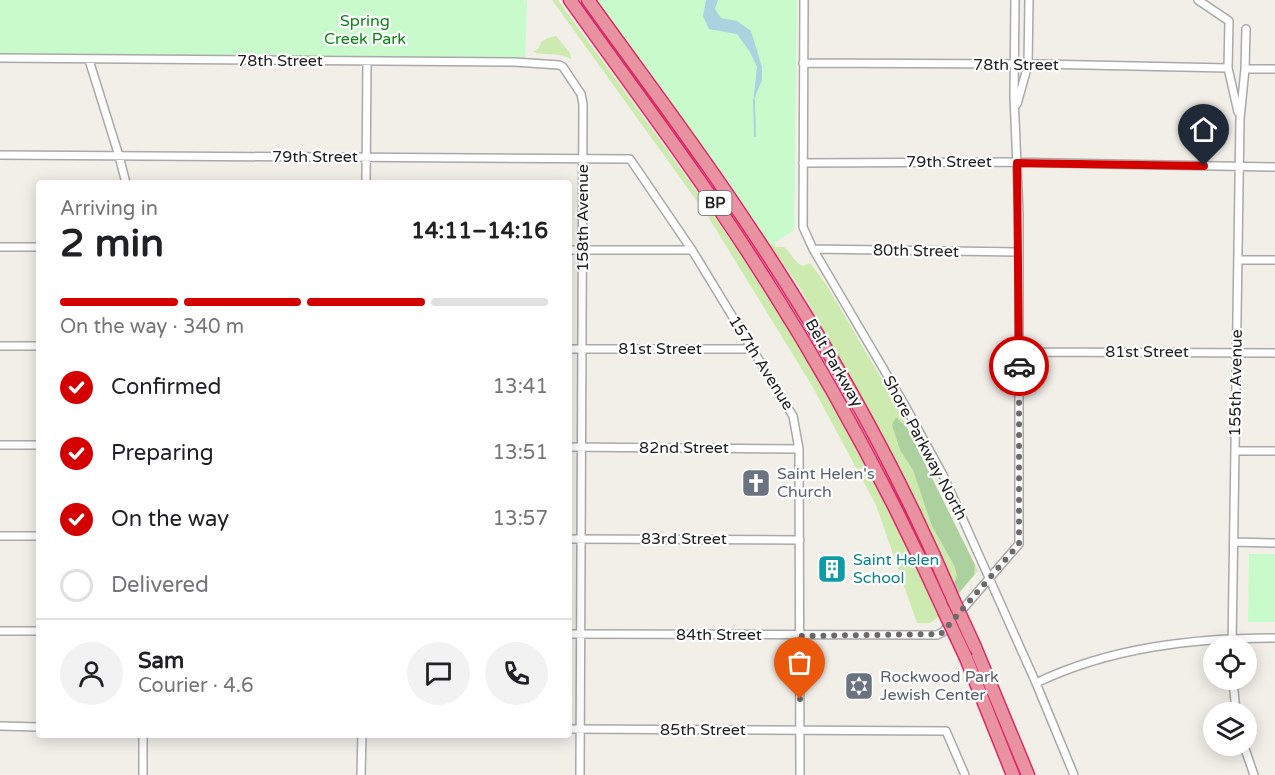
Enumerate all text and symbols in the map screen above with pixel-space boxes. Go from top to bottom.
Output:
park label: Spring Creek Park [324,11,406,49]
street label: 78th Street [237,51,323,71]
street label: 78th Street [973,55,1059,75]
pin [1178,104,1229,166]
icon: home [1187,113,1220,146]
street label: 79th Street [272,147,358,167]
street label: 79th Street [906,152,992,172]
street label: 158th Avenue [573,164,593,272]
road number: BP [698,191,732,215]
text: Arriving in [60,197,158,221]
text: 14:11–14:16 [411,218,548,244]
text: 2 min [60,220,164,267]
street label: 80th Street [873,240,959,262]
street label: 157th Avenue [724,312,798,414]
text: On the way · 340 m [60,315,244,339]
street label: Belt Parkway [801,315,867,411]
street label: 155th Avenue [1225,329,1247,437]
courier [989,336,1049,396]
street label: 81st Street [618,339,702,359]
street label: 81st Street [1105,342,1189,362]
icon: car [1003,350,1036,383]
icon: check [60,371,93,404]
street label: Shore Parkway North [878,372,972,524]
text: Confirmed [111,374,221,400]
text: 13:41 [493,375,548,399]
icon: check [60,437,93,470]
street label: 82nd Street [639,438,729,458]
text: Preparing [111,440,214,466]
text: 13:51 [493,441,548,465]
place label: Saint Helen's Church [777,464,875,502]
church icon: Saint Helen's Church [740,467,772,499]
icon: check [60,503,93,536]
text: On the way [111,506,229,532]
text: 13:57 [493,507,548,531]
street label: 83rd Street [641,529,727,549]
place label: Saint Helen School [853,550,939,588]
building icon: Saint Helen School [816,553,848,585]
text: Delivered [111,572,209,598]
street label: 84th Street [676,625,762,645]
map controls [1203,636,1257,756]
button: locate [1203,636,1257,690]
pin [774,637,825,699]
button: person [60,642,123,705]
button: chat [407,642,470,705]
button: phone [485,642,548,705]
icon: bag [783,646,816,679]
text: Sam [138,648,184,674]
place label: Rockwood Park Jewish Center [880,667,999,705]
synagogue icon: Rockwood Park Jewish Center [843,670,875,702]
text: Courier · 4.6 [138,674,253,698]
button: layers [1203,702,1257,756]
street label: 85th Street [660,720,746,740]

